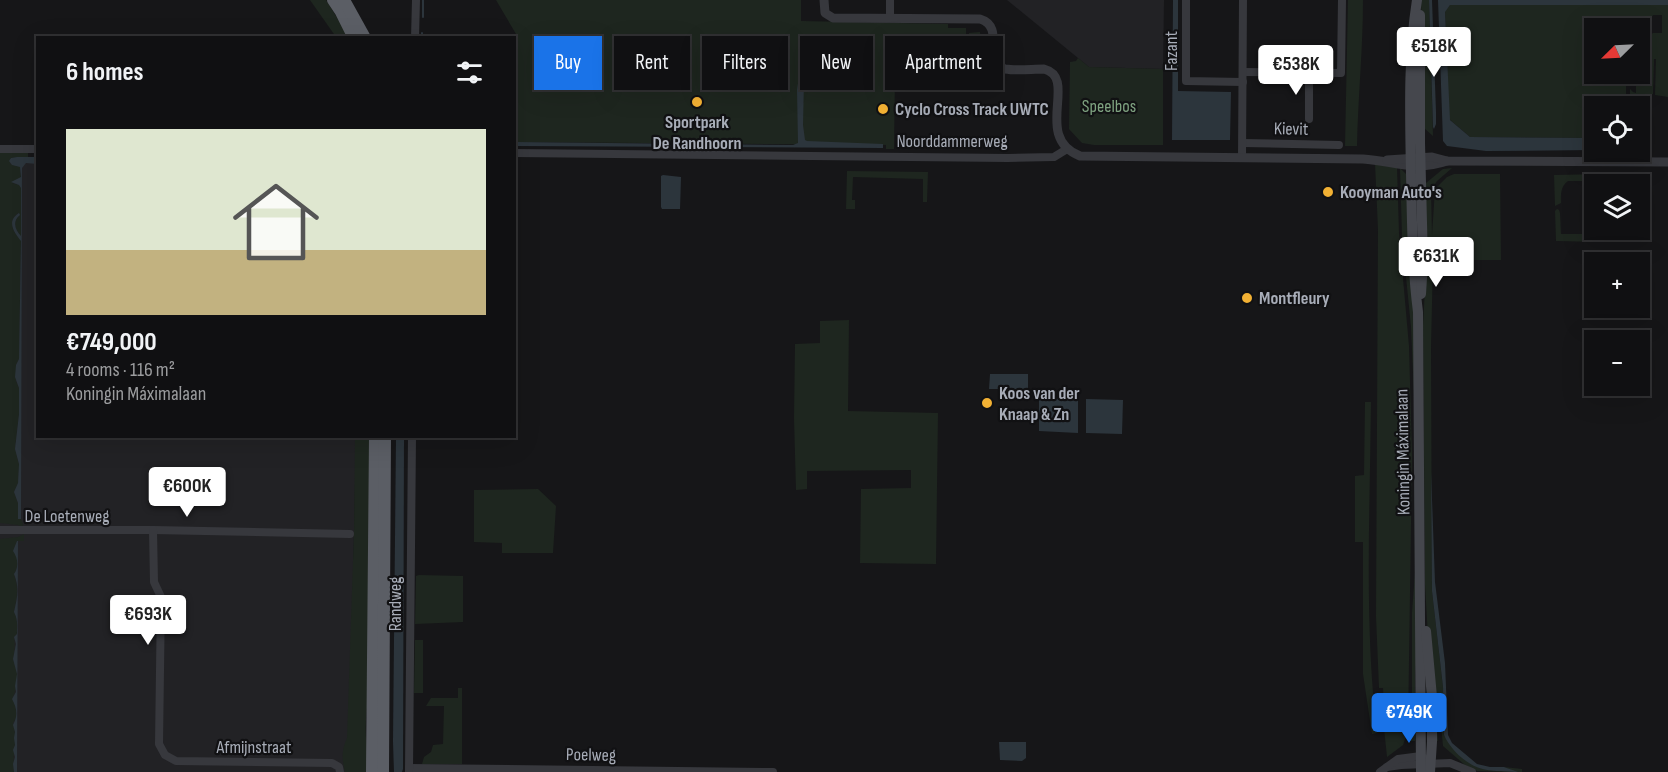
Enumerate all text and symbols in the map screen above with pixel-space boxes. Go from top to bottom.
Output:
north arrow [1584,18,1650,84]
map controls [1584,18,1650,396]
pin: €518K [1392,27,1476,78]
street label: Fazant [1161,30,1182,71]
text: €518K [1411,34,1457,58]
chip: Buy [534,36,602,90]
chip: Rent [614,36,690,90]
chip: Filters [702,36,788,90]
chip: New [800,36,873,90]
chip: Apartment [885,36,1003,90]
pin: €538K [1254,45,1338,96]
text: €538K [1272,52,1320,76]
icon: filters [453,56,486,89]
text: 6 homes [66,57,144,88]
marker: Sportpark De Randhoorn [690,95,704,109]
park label: Speelbos [1082,96,1136,117]
button: locate [1584,96,1650,162]
place label: Cyclo Cross Track UWTC [895,99,1049,120]
marker: Cyclo Cross Track UWTC [876,102,890,116]
place label: Sportpark De Randhoorn [653,112,741,154]
street label: Kievit [1274,118,1309,140]
street label: Noorddammerweg [896,131,1008,152]
icon: home [222,168,330,276]
button: layers [1584,174,1650,240]
place label: Kooyman Auto's [1340,182,1442,203]
marker: Kooyman Auto's [1321,185,1335,199]
pin: €631K [1394,237,1478,288]
text: €631K [1413,244,1459,268]
button: + [1584,252,1650,318]
place label: Montfleury [1259,288,1330,309]
marker: Montfleury [1240,291,1254,305]
text: €749,000 [66,327,157,358]
button: − [1584,330,1650,396]
text: 4 rooms · 116 m² [66,358,175,382]
text: Koningin Máximalaan [66,382,206,406]
place label: Koos van der Knaap & Zn [999,383,1080,425]
street label: Koningin Máximalaan [1391,389,1415,515]
marker: Koos van der Knaap & Zn [980,396,994,410]
pin: €600K [145,467,229,518]
text: €600K [163,474,211,498]
street label: De Loetenweg [25,506,109,527]
street label: Randweg [385,577,406,631]
pin: €693K [106,595,190,646]
text: €693K [124,602,172,626]
pin: €749K [1367,693,1451,744]
text: €749K [1386,700,1432,724]
street label: Afmijnstraat [216,737,292,758]
street label: Poelweg [566,744,616,766]

